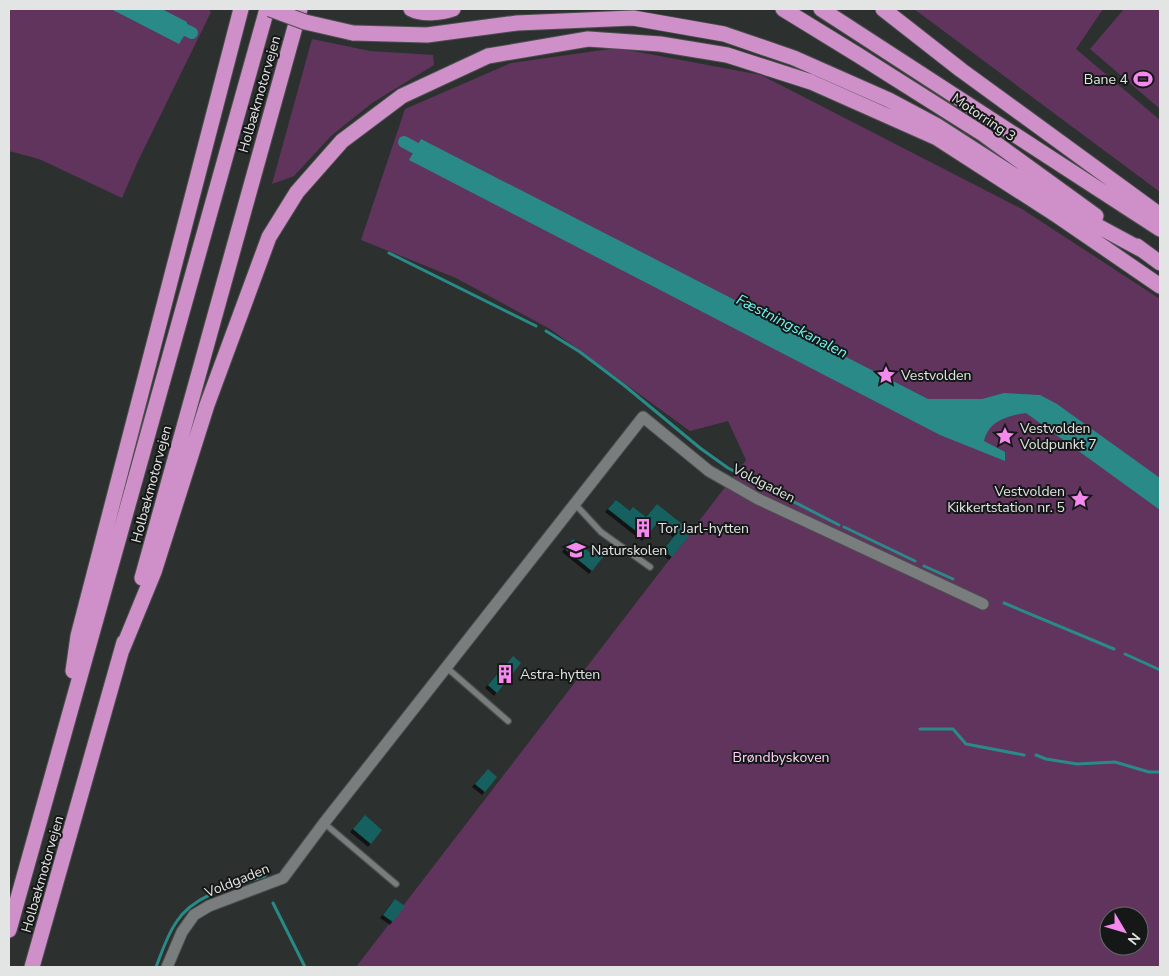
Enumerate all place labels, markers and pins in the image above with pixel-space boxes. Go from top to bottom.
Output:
sports icon: Bane 4 [1132,68,1154,90]
place label: Bane 4 [1084,70,1128,89]
place icon: Vestvolden [875,364,897,386]
place label: Vestvolden [900,366,971,385]
place label: Vestvolden Voldpunkt 7 [1019,419,1097,454]
place icon: Vestvolden Voldpunkt 7 [994,425,1016,447]
place label: Vestvolden Kikkertstation nr. 5 [947,482,1065,517]
place icon: Vestvolden Kikkertstation nr. 5 [1069,488,1091,510]
building icon: Tor Jarl-hytten [632,517,654,539]
place label: Tor Jarl-hytten [658,519,749,538]
school or university icon: Naturskolen [565,539,587,561]
place label: Naturskolen [591,541,667,560]
building icon: Astra-hytten [494,663,516,685]
place label: Astra-hytten [520,665,600,684]

